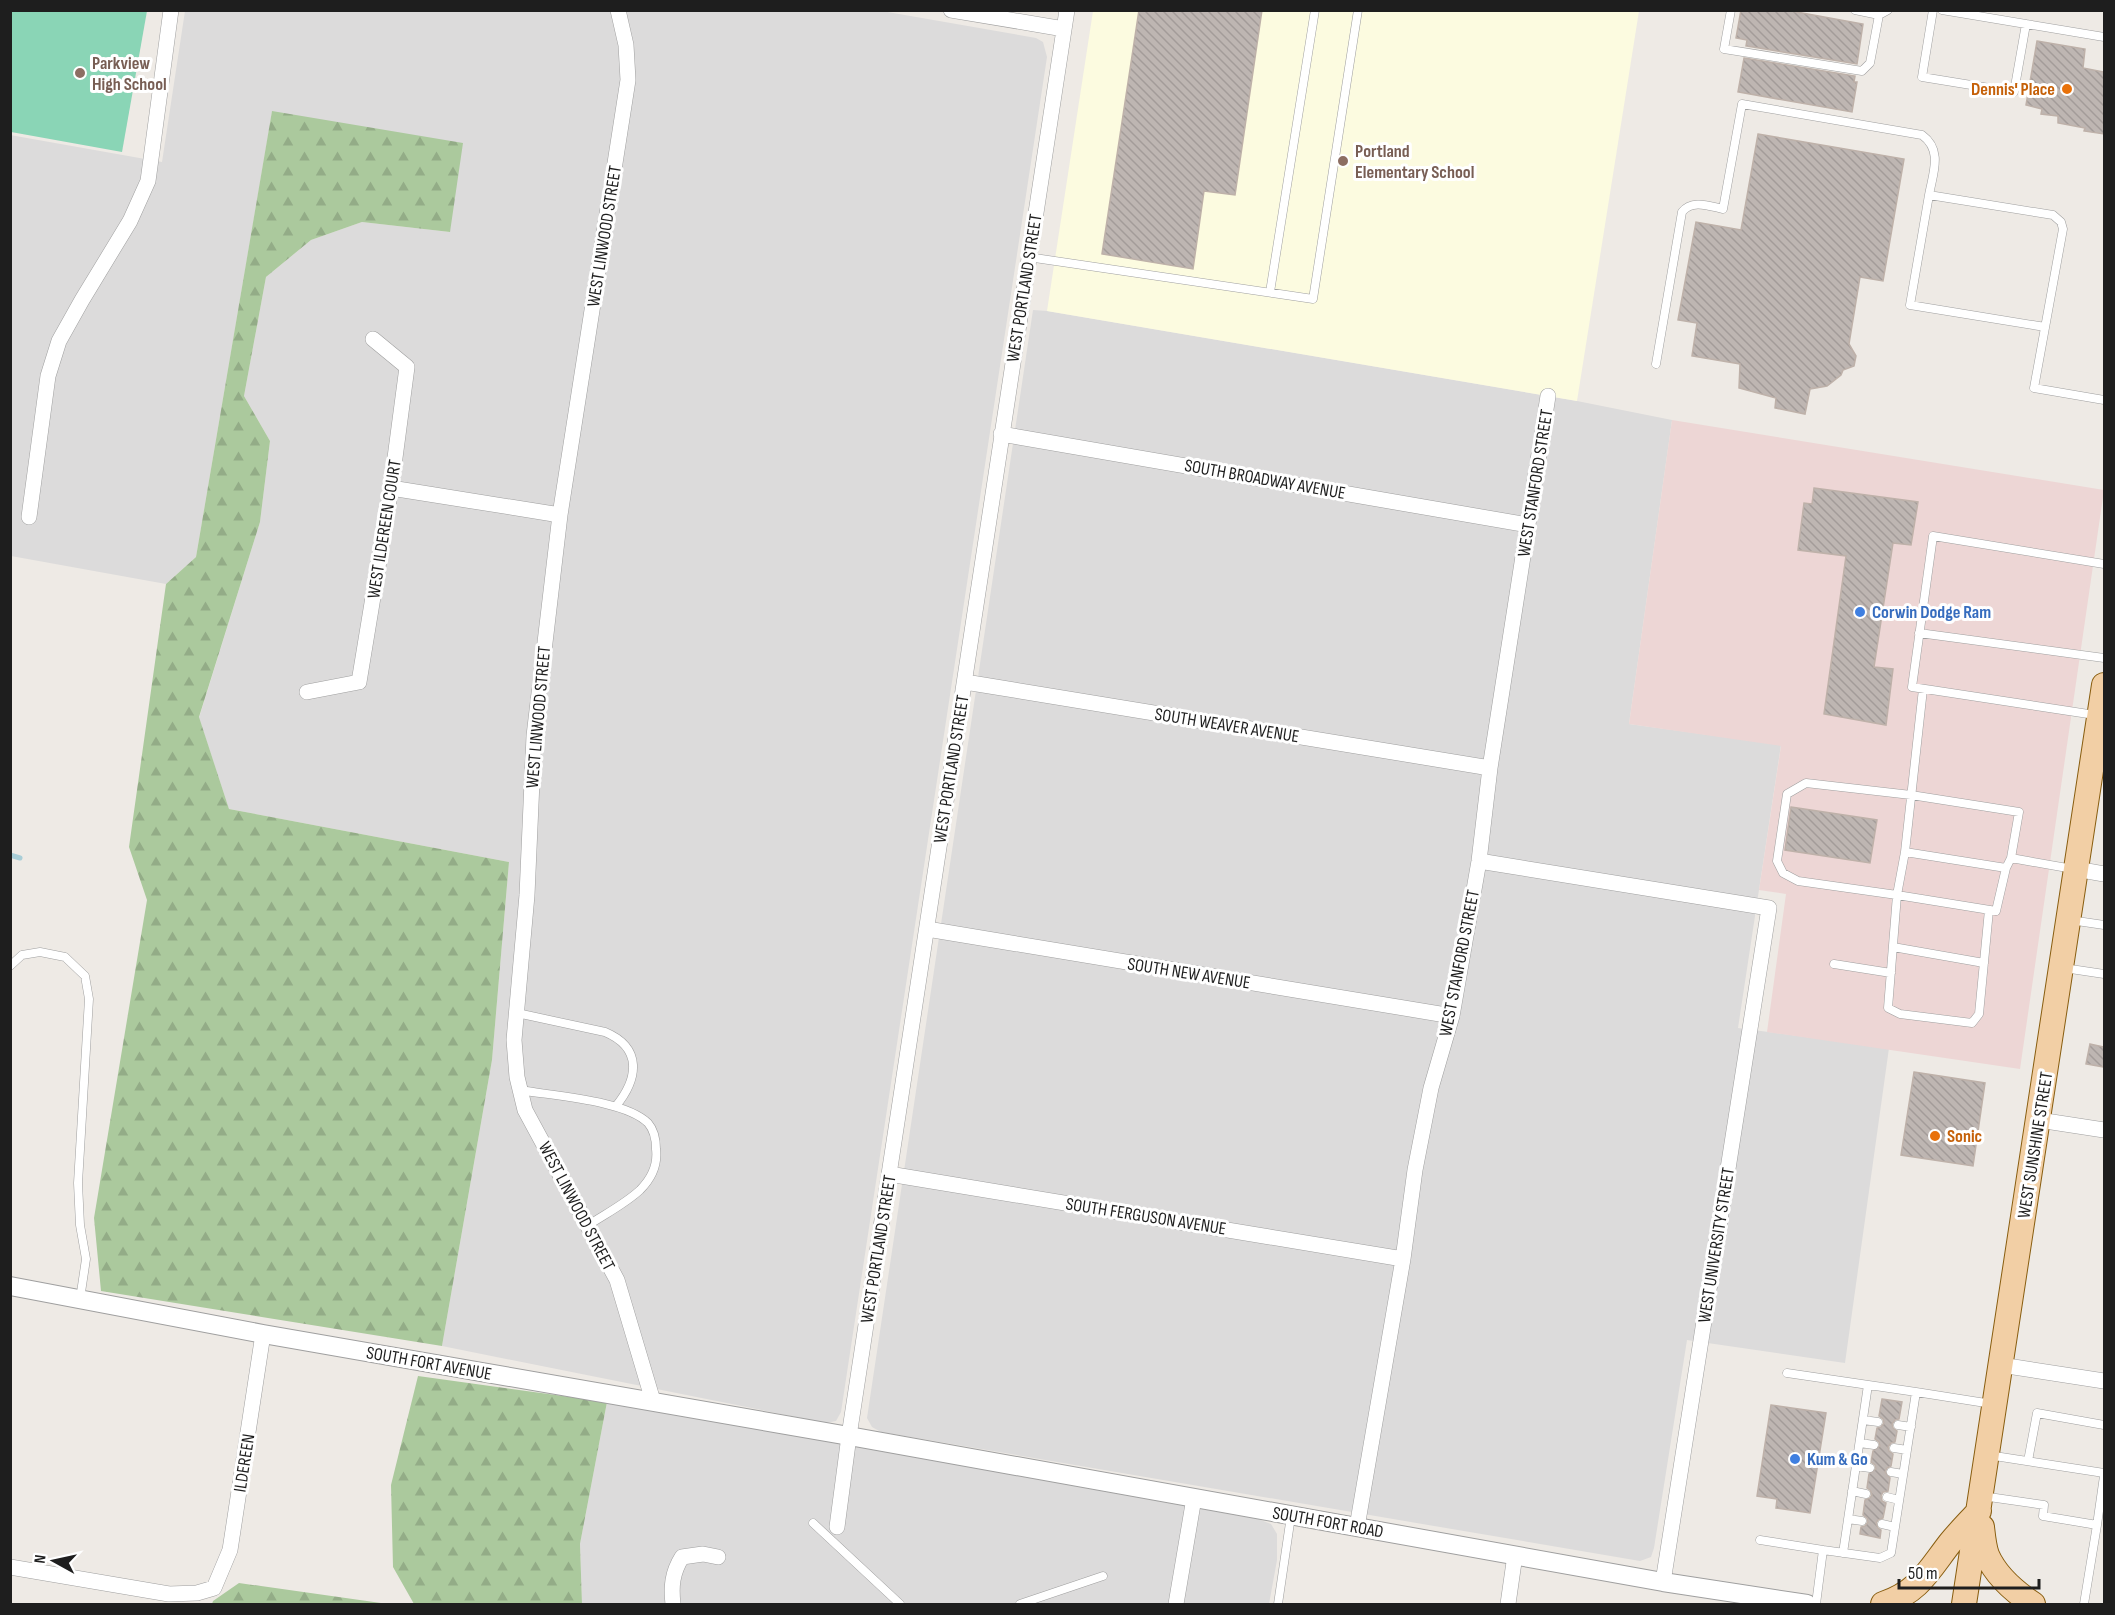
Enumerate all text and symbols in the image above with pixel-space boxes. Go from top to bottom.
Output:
place label: Parkview High School [92,53,167,95]
marker: Parkview High School [73,66,87,80]
place label: Dennis' Place [1971,79,2055,100]
marker: Dennis' Place [2060,82,2074,96]
place label: Portland Elementary School [1355,141,1474,183]
marker: Portland Elementary School [1336,154,1350,168]
street label: WEST LINWOOD STREET [583,164,626,308]
street label: WEST PORTLAND STREET [1002,213,1047,364]
street label: WEST STANFORD STREET [1513,408,1558,558]
street label: SOUTH BROADWAY AVENUE [1183,455,1347,504]
street label: WEST ILDEREEN COURT [363,458,406,600]
place label: Corwin Dodge Ram [1872,602,1991,623]
marker: Corwin Dodge Ram [1853,605,1867,619]
street label: WEST LINWOOD STREET [522,645,555,789]
street label: WEST PORTLAND STREET [929,694,974,845]
street label: SOUTH WEAVER AVENUE [1153,704,1301,747]
street label: WEST STANFORD STREET [1435,888,1484,1038]
street label: SOUTH NEW AVENUE [1126,953,1252,994]
street label: WEST SUNSHINE STREET [2014,1070,2057,1220]
place label: Sonic [1947,1126,1982,1147]
marker: Sonic [1928,1129,1942,1143]
street label: WEST LINWOOD STREET [534,1138,619,1274]
street label: WEST UNIVERSITY STREET [1694,1166,1739,1324]
street label: WEST PORTLAND STREET [856,1174,901,1325]
street label: SOUTH FERGUSON AVENUE [1064,1193,1228,1240]
street label: SOUTH FORT AVENUE [365,1342,493,1385]
street label: ILDEREEN [230,1432,259,1494]
place label: Kum & Go [1807,1449,1868,1470]
marker: Kum & Go [1788,1452,1802,1466]
street label: SOUTH FORT ROAD [1271,1502,1385,1543]
north arrow [24,1531,84,1591]
scale bar [1899,1552,2038,1590]
text: N [31,1554,51,1565]
text: 50 m [1908,1563,1938,1584]

